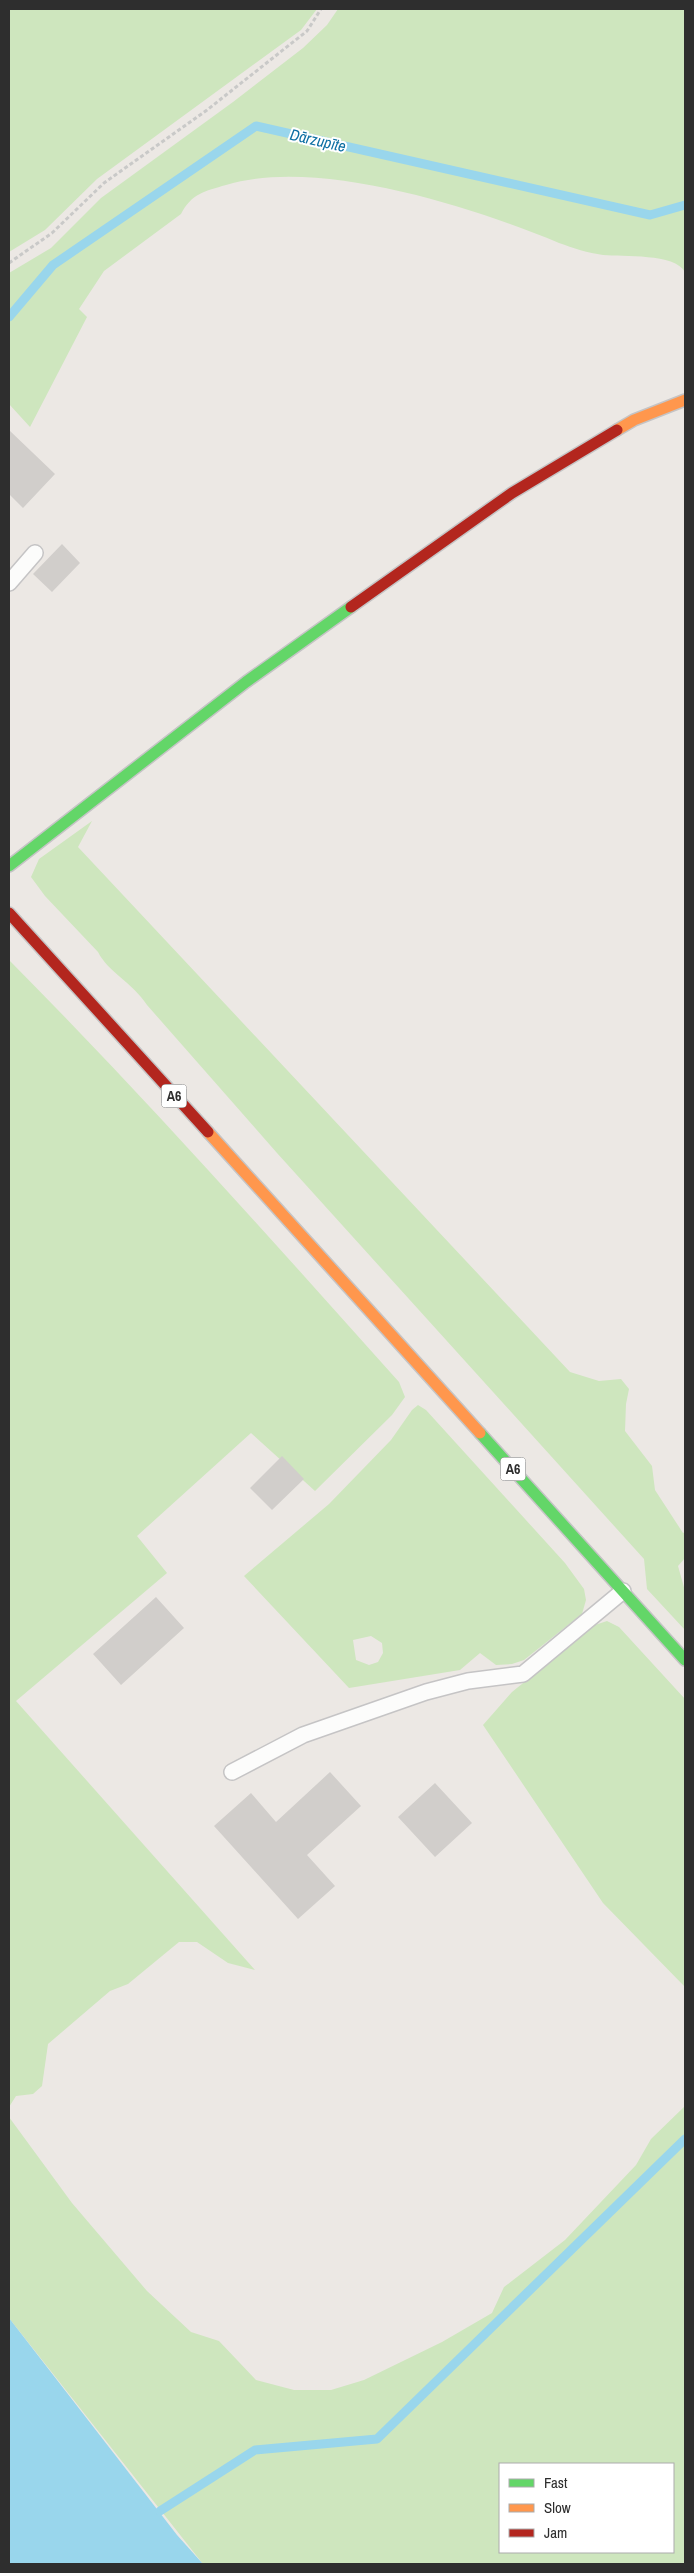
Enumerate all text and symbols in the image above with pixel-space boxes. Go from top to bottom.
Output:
water label: Dārzupīte [288,123,348,157]
road number: A6 [162,1084,186,1108]
road number: A6 [500,1458,526,1480]
legend [499,2463,674,2553]
text: Fast [544,2472,568,2493]
text: Slow [544,2497,571,2518]
text: Jam [544,2522,567,2543]

